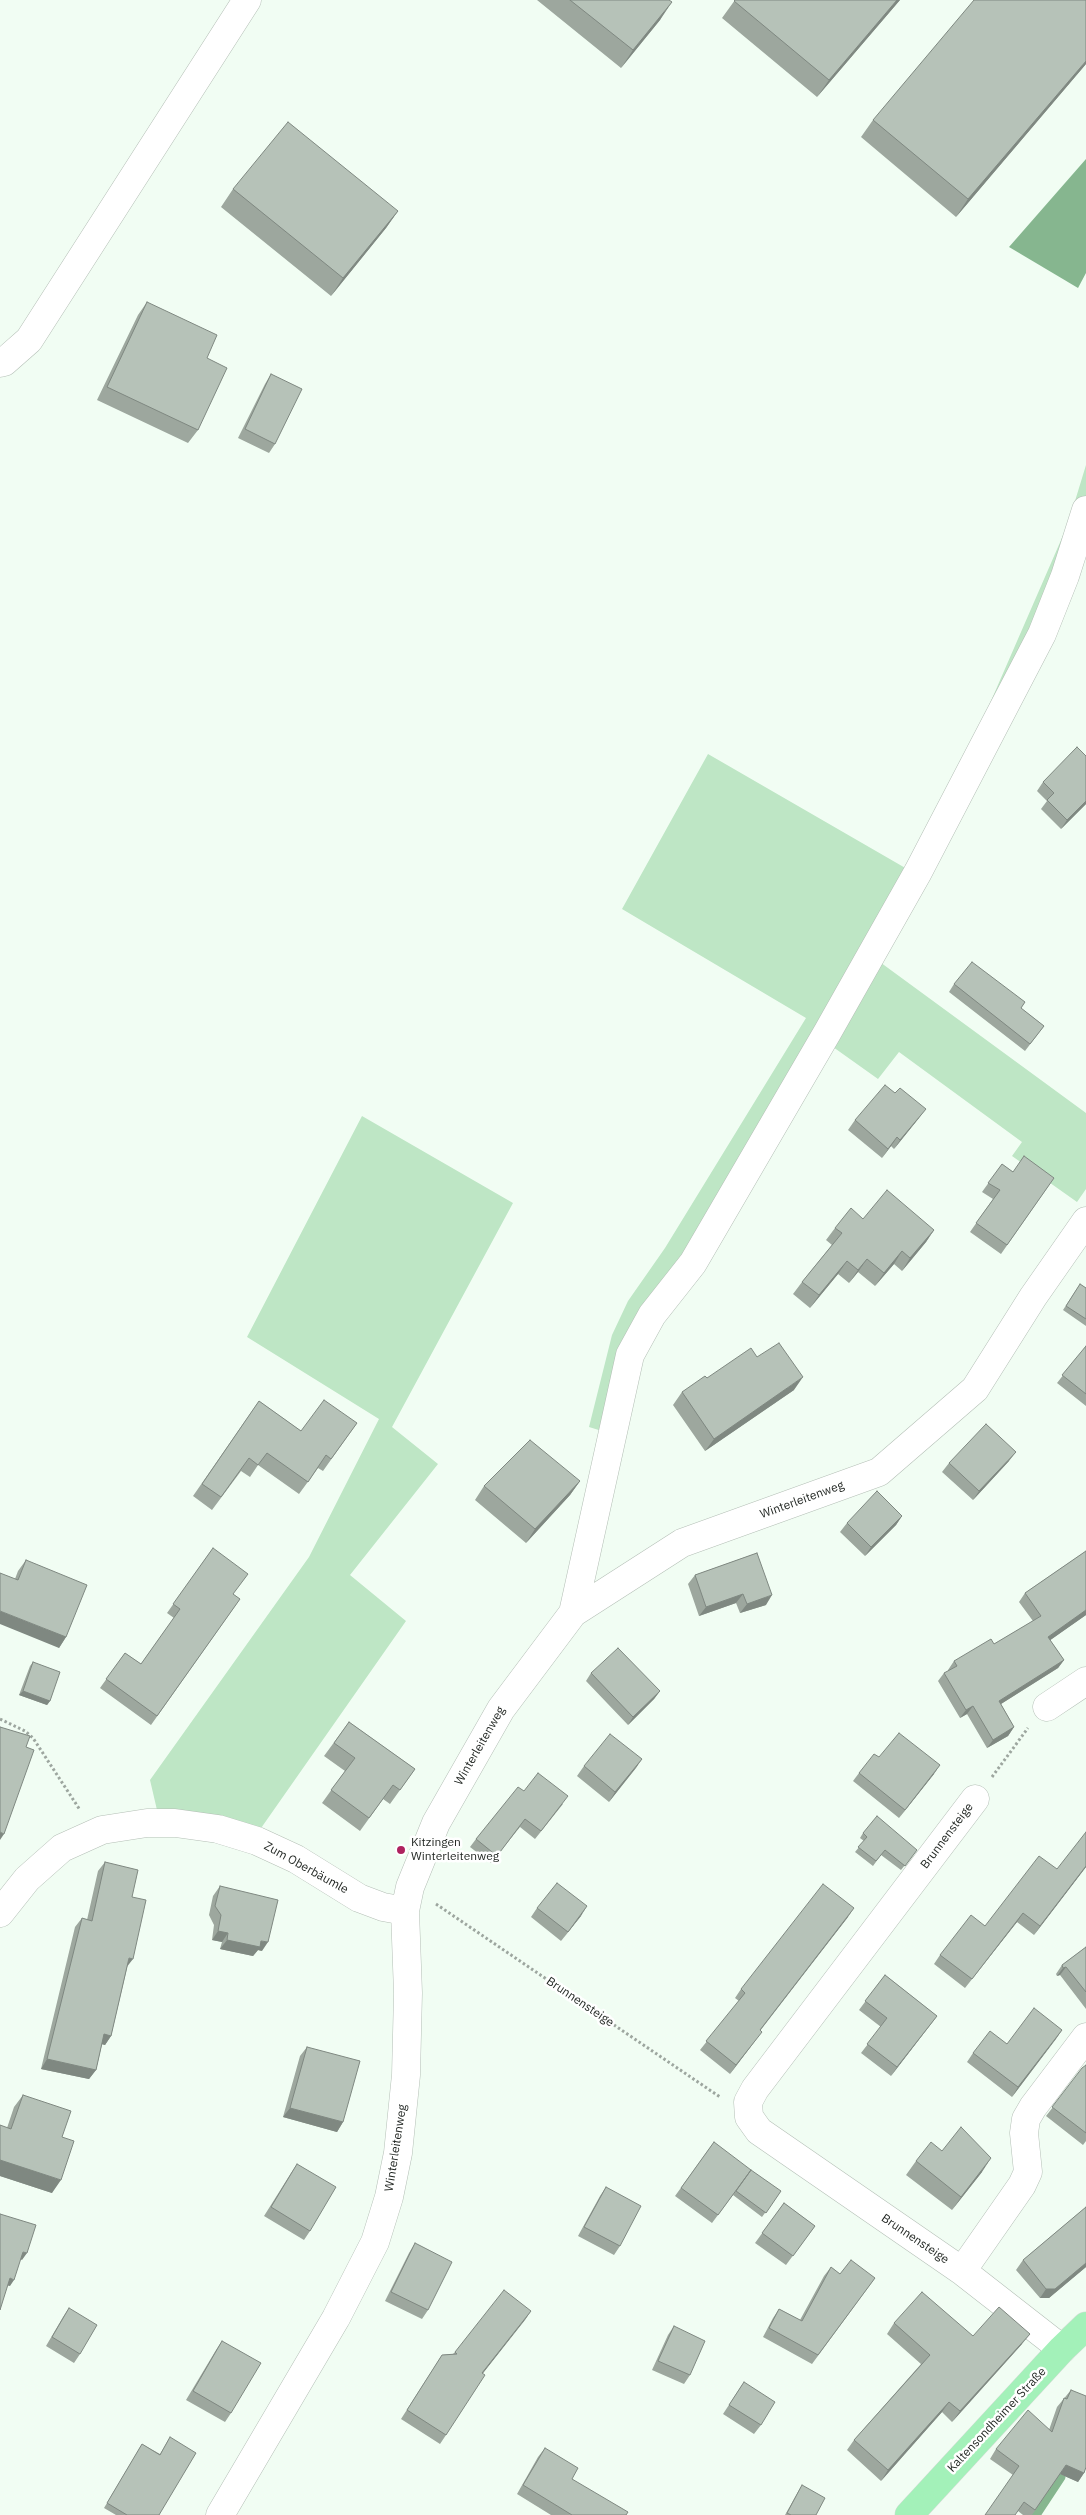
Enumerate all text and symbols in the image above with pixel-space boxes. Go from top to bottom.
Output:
street label: Winterleitenweg [758,1478,846,1522]
street label: Winterleitenweg [452,1704,508,1788]
street label: Brunnensteige [918,1800,976,1872]
place label: Kitzingen Winterleitenweg [411,1836,499,1864]
street label: Zum Oberbäumle [261,1839,351,1897]
marker: Kitzingen Winterleitenweg [395,1844,407,1856]
street label: Brunnensteige [543,1974,617,2030]
street label: Winterleitenweg [382,2103,410,2193]
street label: Brunnensteige [878,2211,952,2267]
street label: Kaltensondheimer Straße [945,2365,1049,2475]

